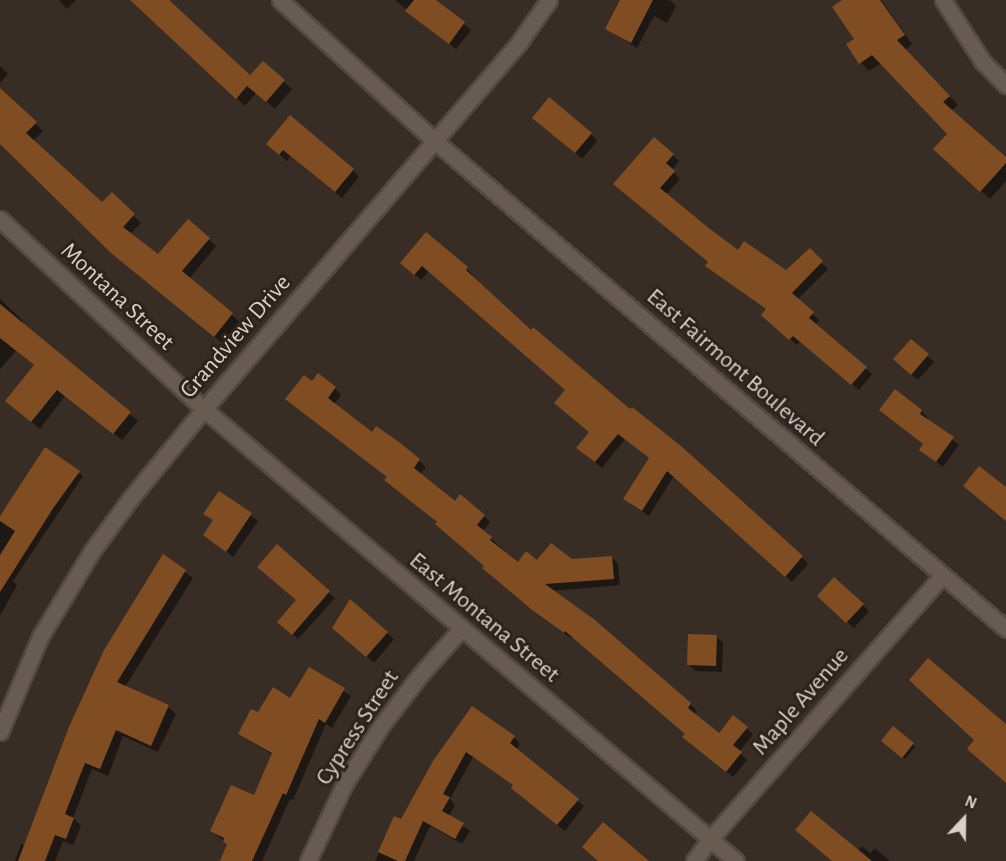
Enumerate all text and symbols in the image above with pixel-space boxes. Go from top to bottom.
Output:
street label: Montana Street [54,237,180,357]
street label: Grandview Drive [175,269,297,405]
street label: East Fairmont Boulevard [640,283,830,453]
street label: East Montana Street [403,547,565,689]
street label: Maple Avenue [747,642,855,762]
street label: Cypress Street [310,665,406,791]
north arrow [934,789,994,849]
text: N [963,793,979,812]

